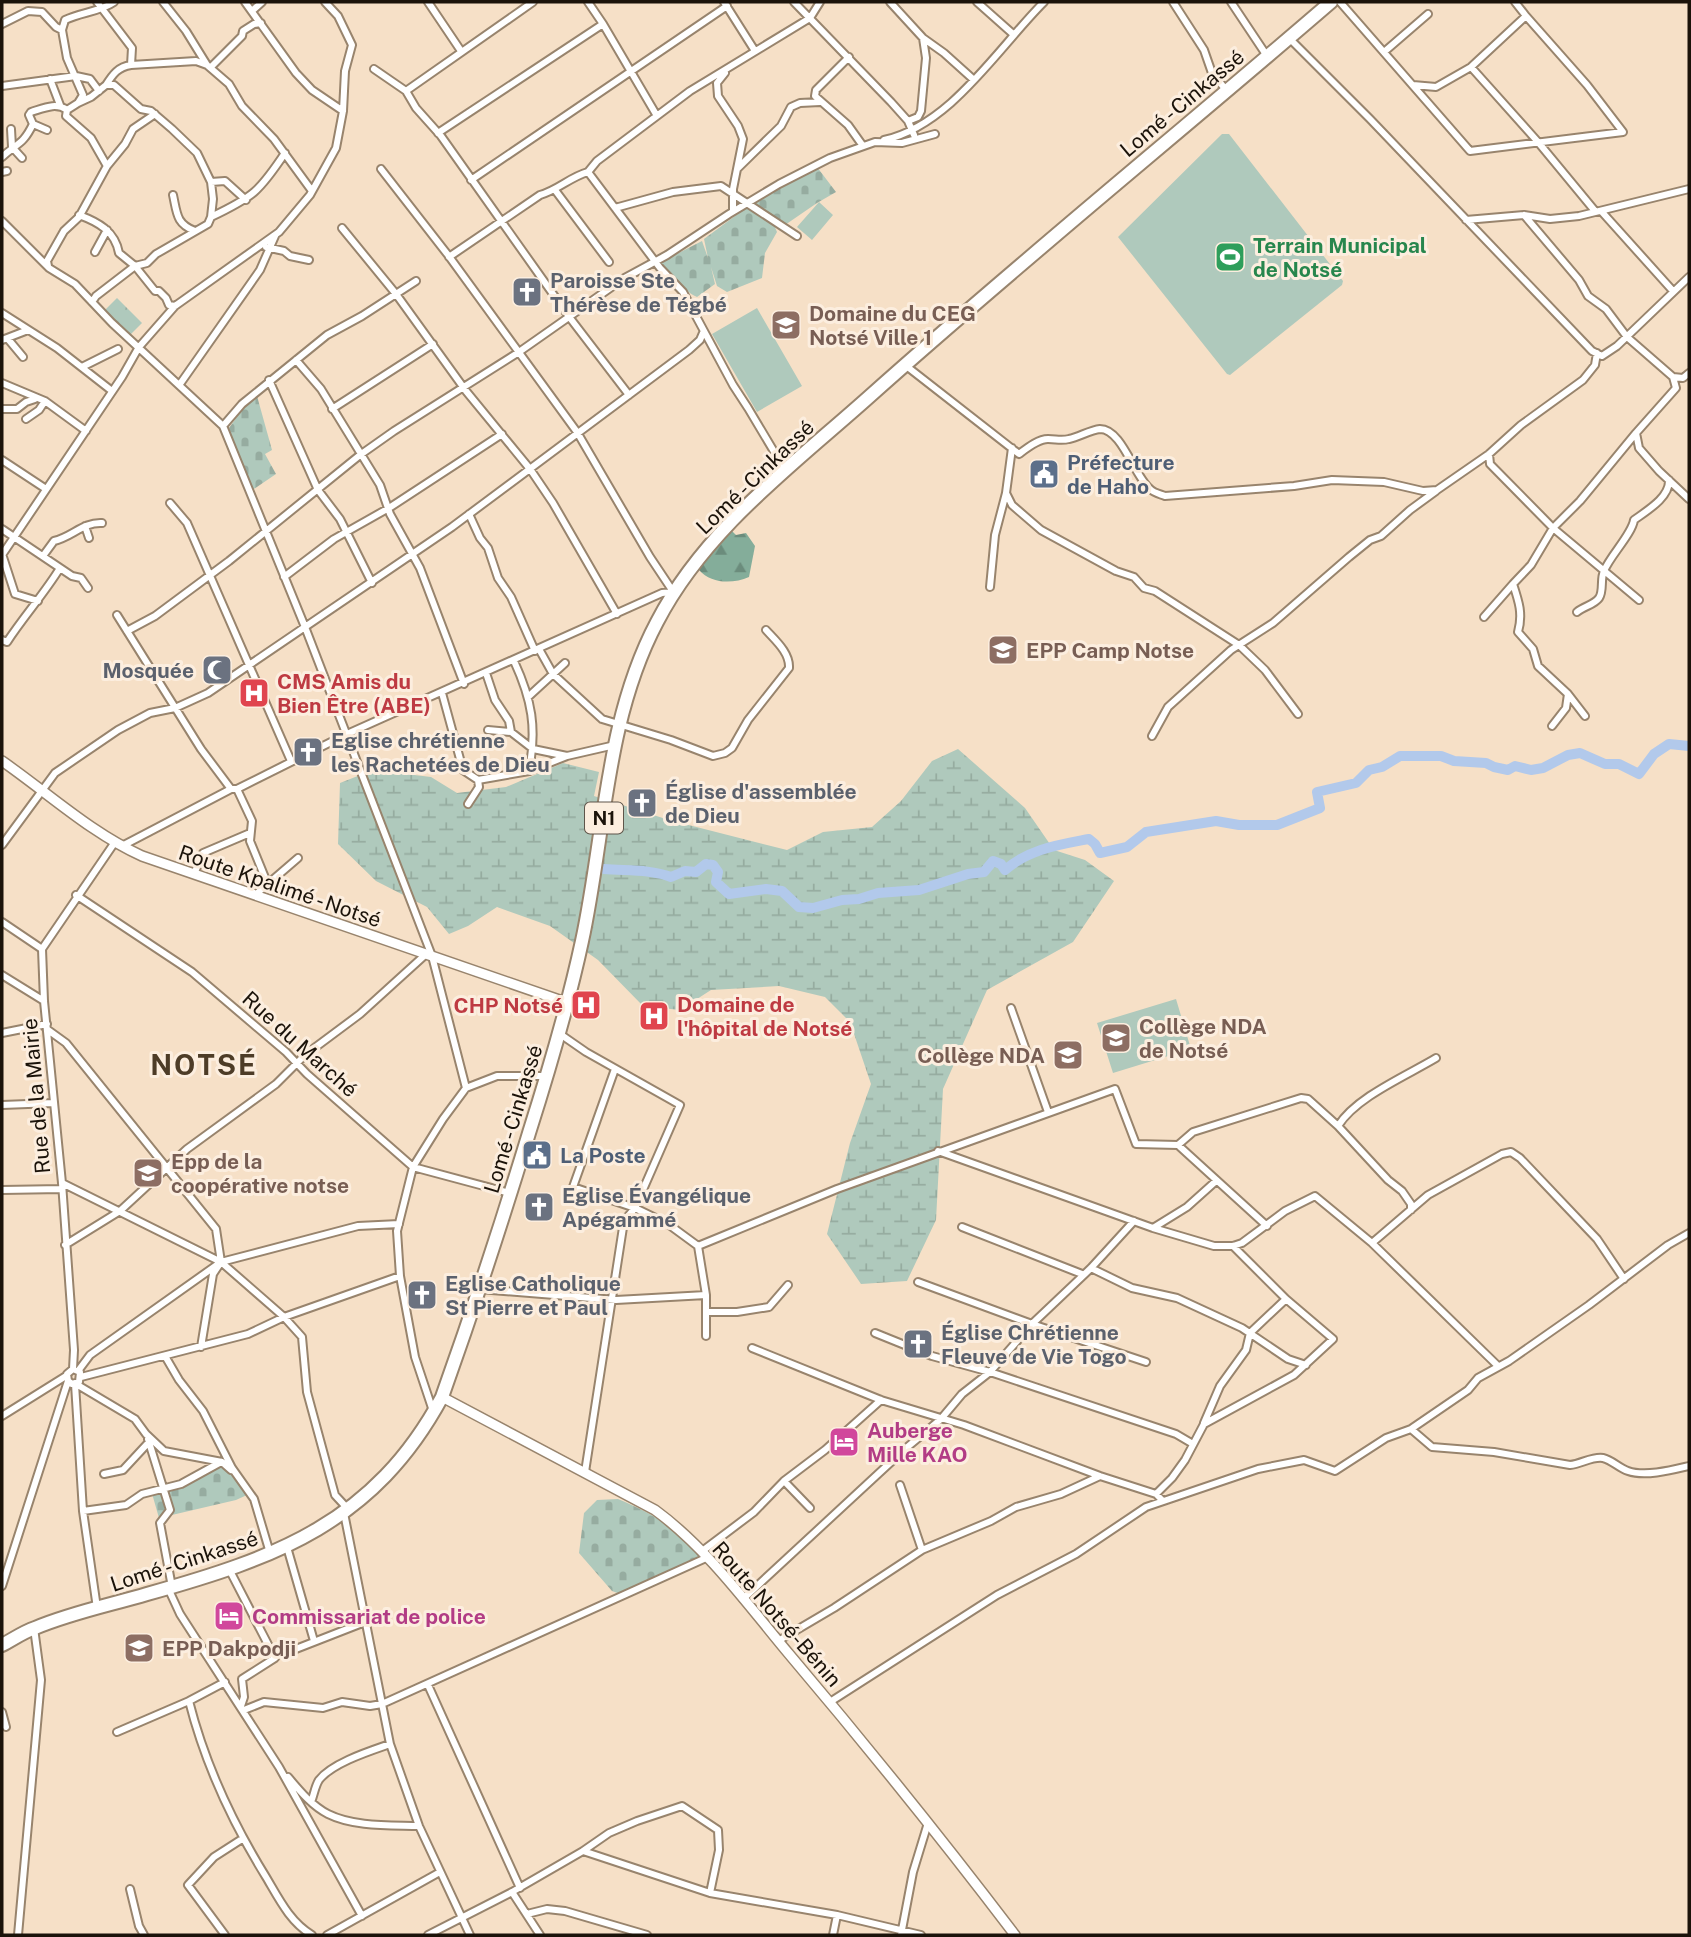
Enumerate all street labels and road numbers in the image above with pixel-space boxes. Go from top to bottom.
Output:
street label: Lomé - Cinkassé [1115,44,1249,162]
street label: Lomé - Cinkassé [691,415,819,539]
road number: N1 [585,803,623,834]
street label: Route Kpalimé - Notsé [175,840,385,932]
street label: Rue du Marché [237,986,363,1102]
street label: Rue de la Mairie [17,1017,55,1175]
street label: Lomé - Cinkassé [479,1042,547,1196]
street label: Lomé - Cinkassé [107,1525,261,1597]
street label: Route Notsé-Bénin [707,1536,847,1692]

